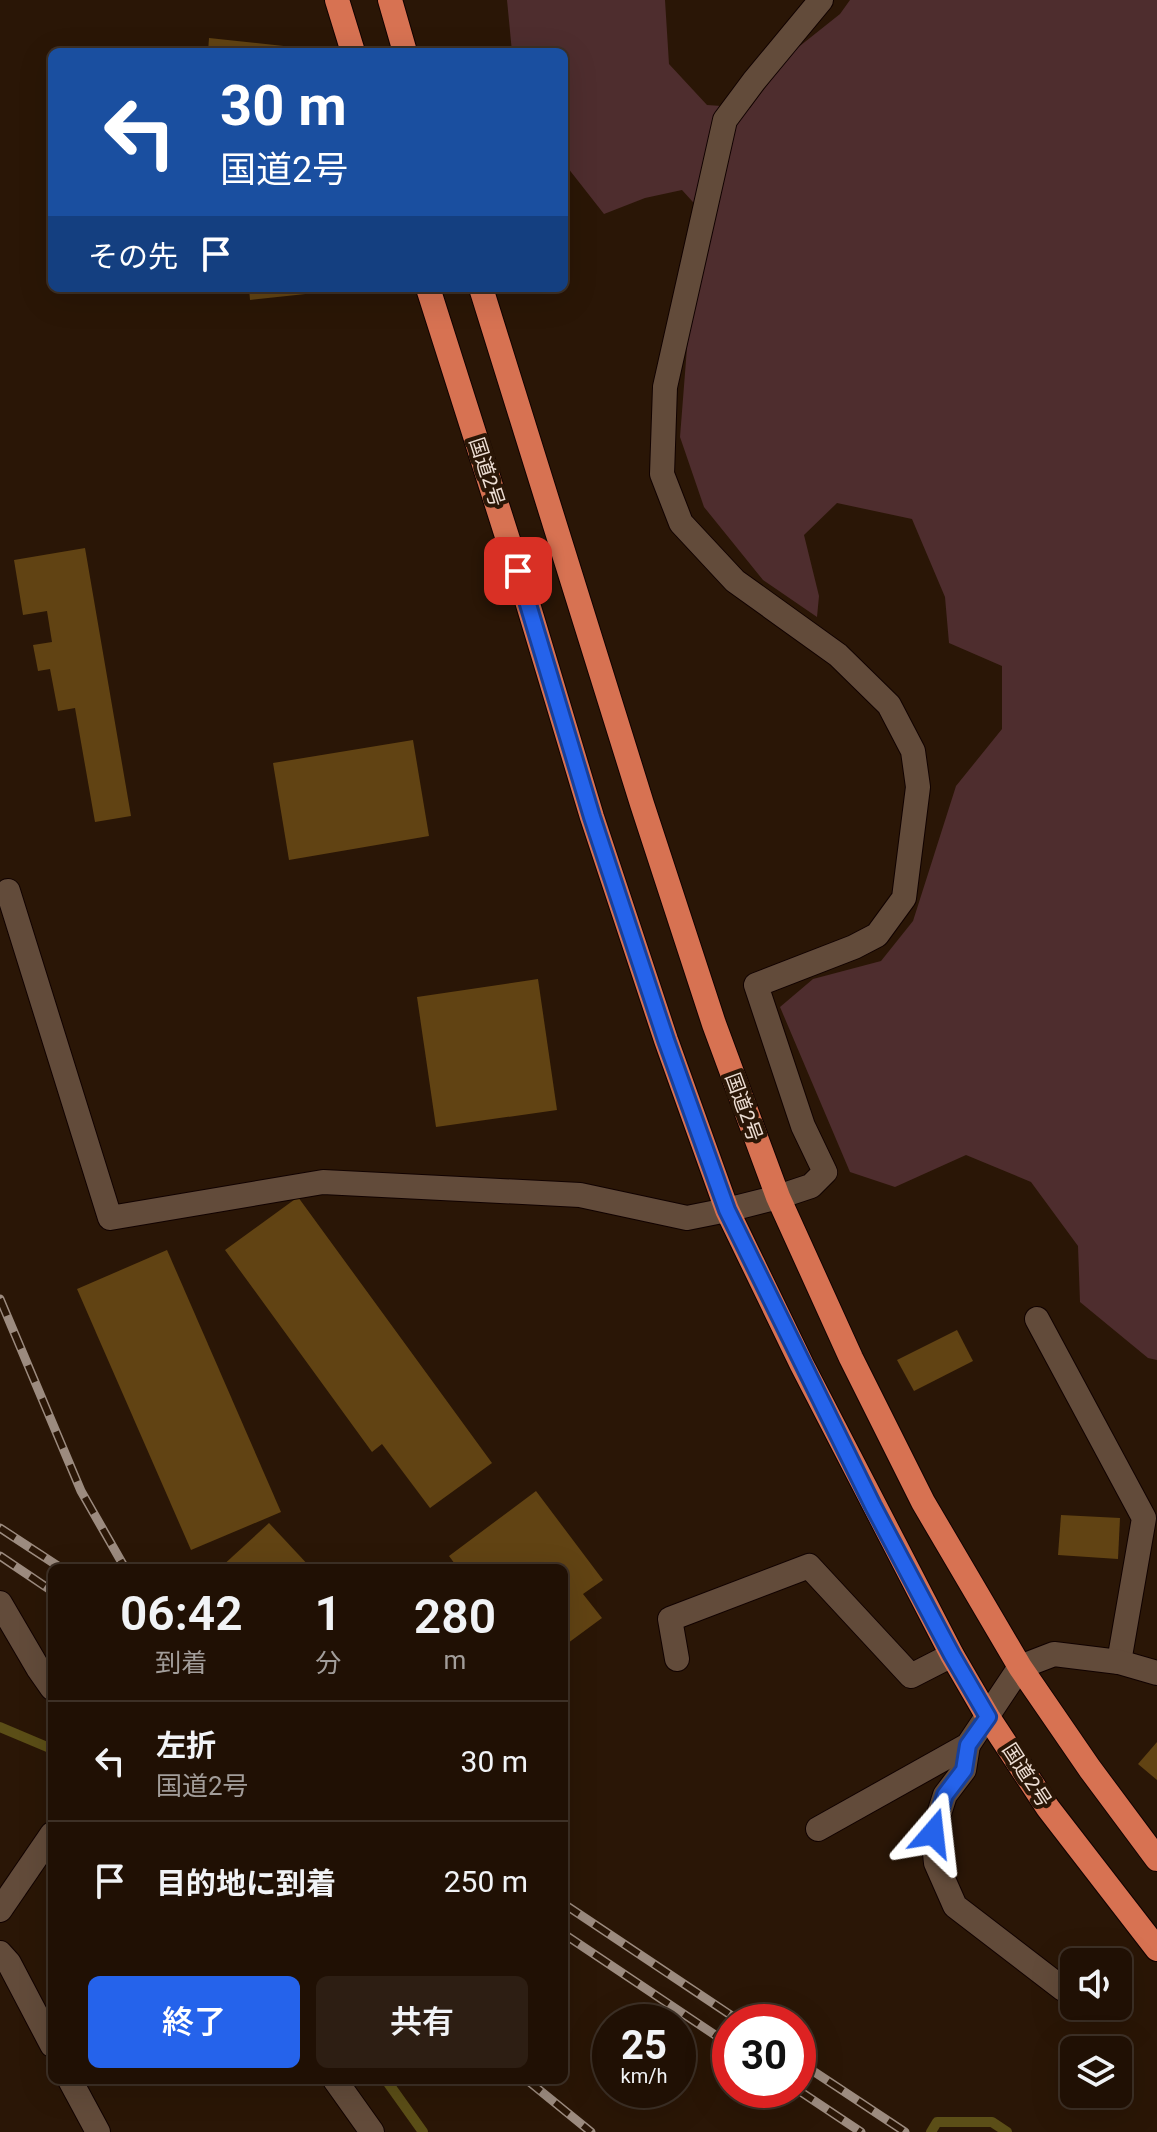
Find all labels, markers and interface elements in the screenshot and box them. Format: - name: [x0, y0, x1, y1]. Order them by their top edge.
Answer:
- text: 30 m: [220, 73, 347, 139]
- icon: left: [88, 80, 192, 184]
- text: 国道2号: [220, 149, 348, 191]
- icon: arrive: [194, 232, 238, 276]
- text: その先: [88, 239, 178, 274]
- street label: 国道2号: [465, 434, 509, 510]
- pin: [484, 537, 552, 605]
- icon: arrive: [496, 549, 540, 593]
- street label: 国道2号: [721, 1069, 767, 1145]
- text: 06:42: [120, 1585, 243, 1642]
- text: 1: [315, 1585, 342, 1642]
- text: 280: [414, 1588, 496, 1645]
- text: m: [444, 1645, 466, 1675]
- text: 到着: [155, 1648, 207, 1678]
- text: 分: [315, 1648, 341, 1678]
- text: 左折: [156, 1728, 216, 1763]
- icon: left: [88, 1739, 132, 1783]
- street label: 国道2号: [998, 1739, 1056, 1811]
- text: 30 m: [461, 1744, 528, 1779]
- text: 国道2号: [156, 1771, 249, 1801]
- position arrow: [891, 1791, 975, 1875]
- icon: arrive: [88, 1859, 132, 1903]
- text: 250 m: [444, 1864, 528, 1899]
- text: 目的地に到着: [156, 1866, 336, 1901]
- map controls: [1060, 1948, 1132, 2108]
- button: sound: [1060, 1948, 1132, 2020]
- button: 終了: [88, 1976, 300, 2068]
- button: 共有: [316, 1976, 528, 2068]
- speed limit sign: 30: [712, 2004, 816, 2108]
- text: 25: [621, 2022, 667, 2069]
- button: layers: [1060, 2036, 1132, 2108]
- text: km/h: [621, 2064, 667, 2088]

